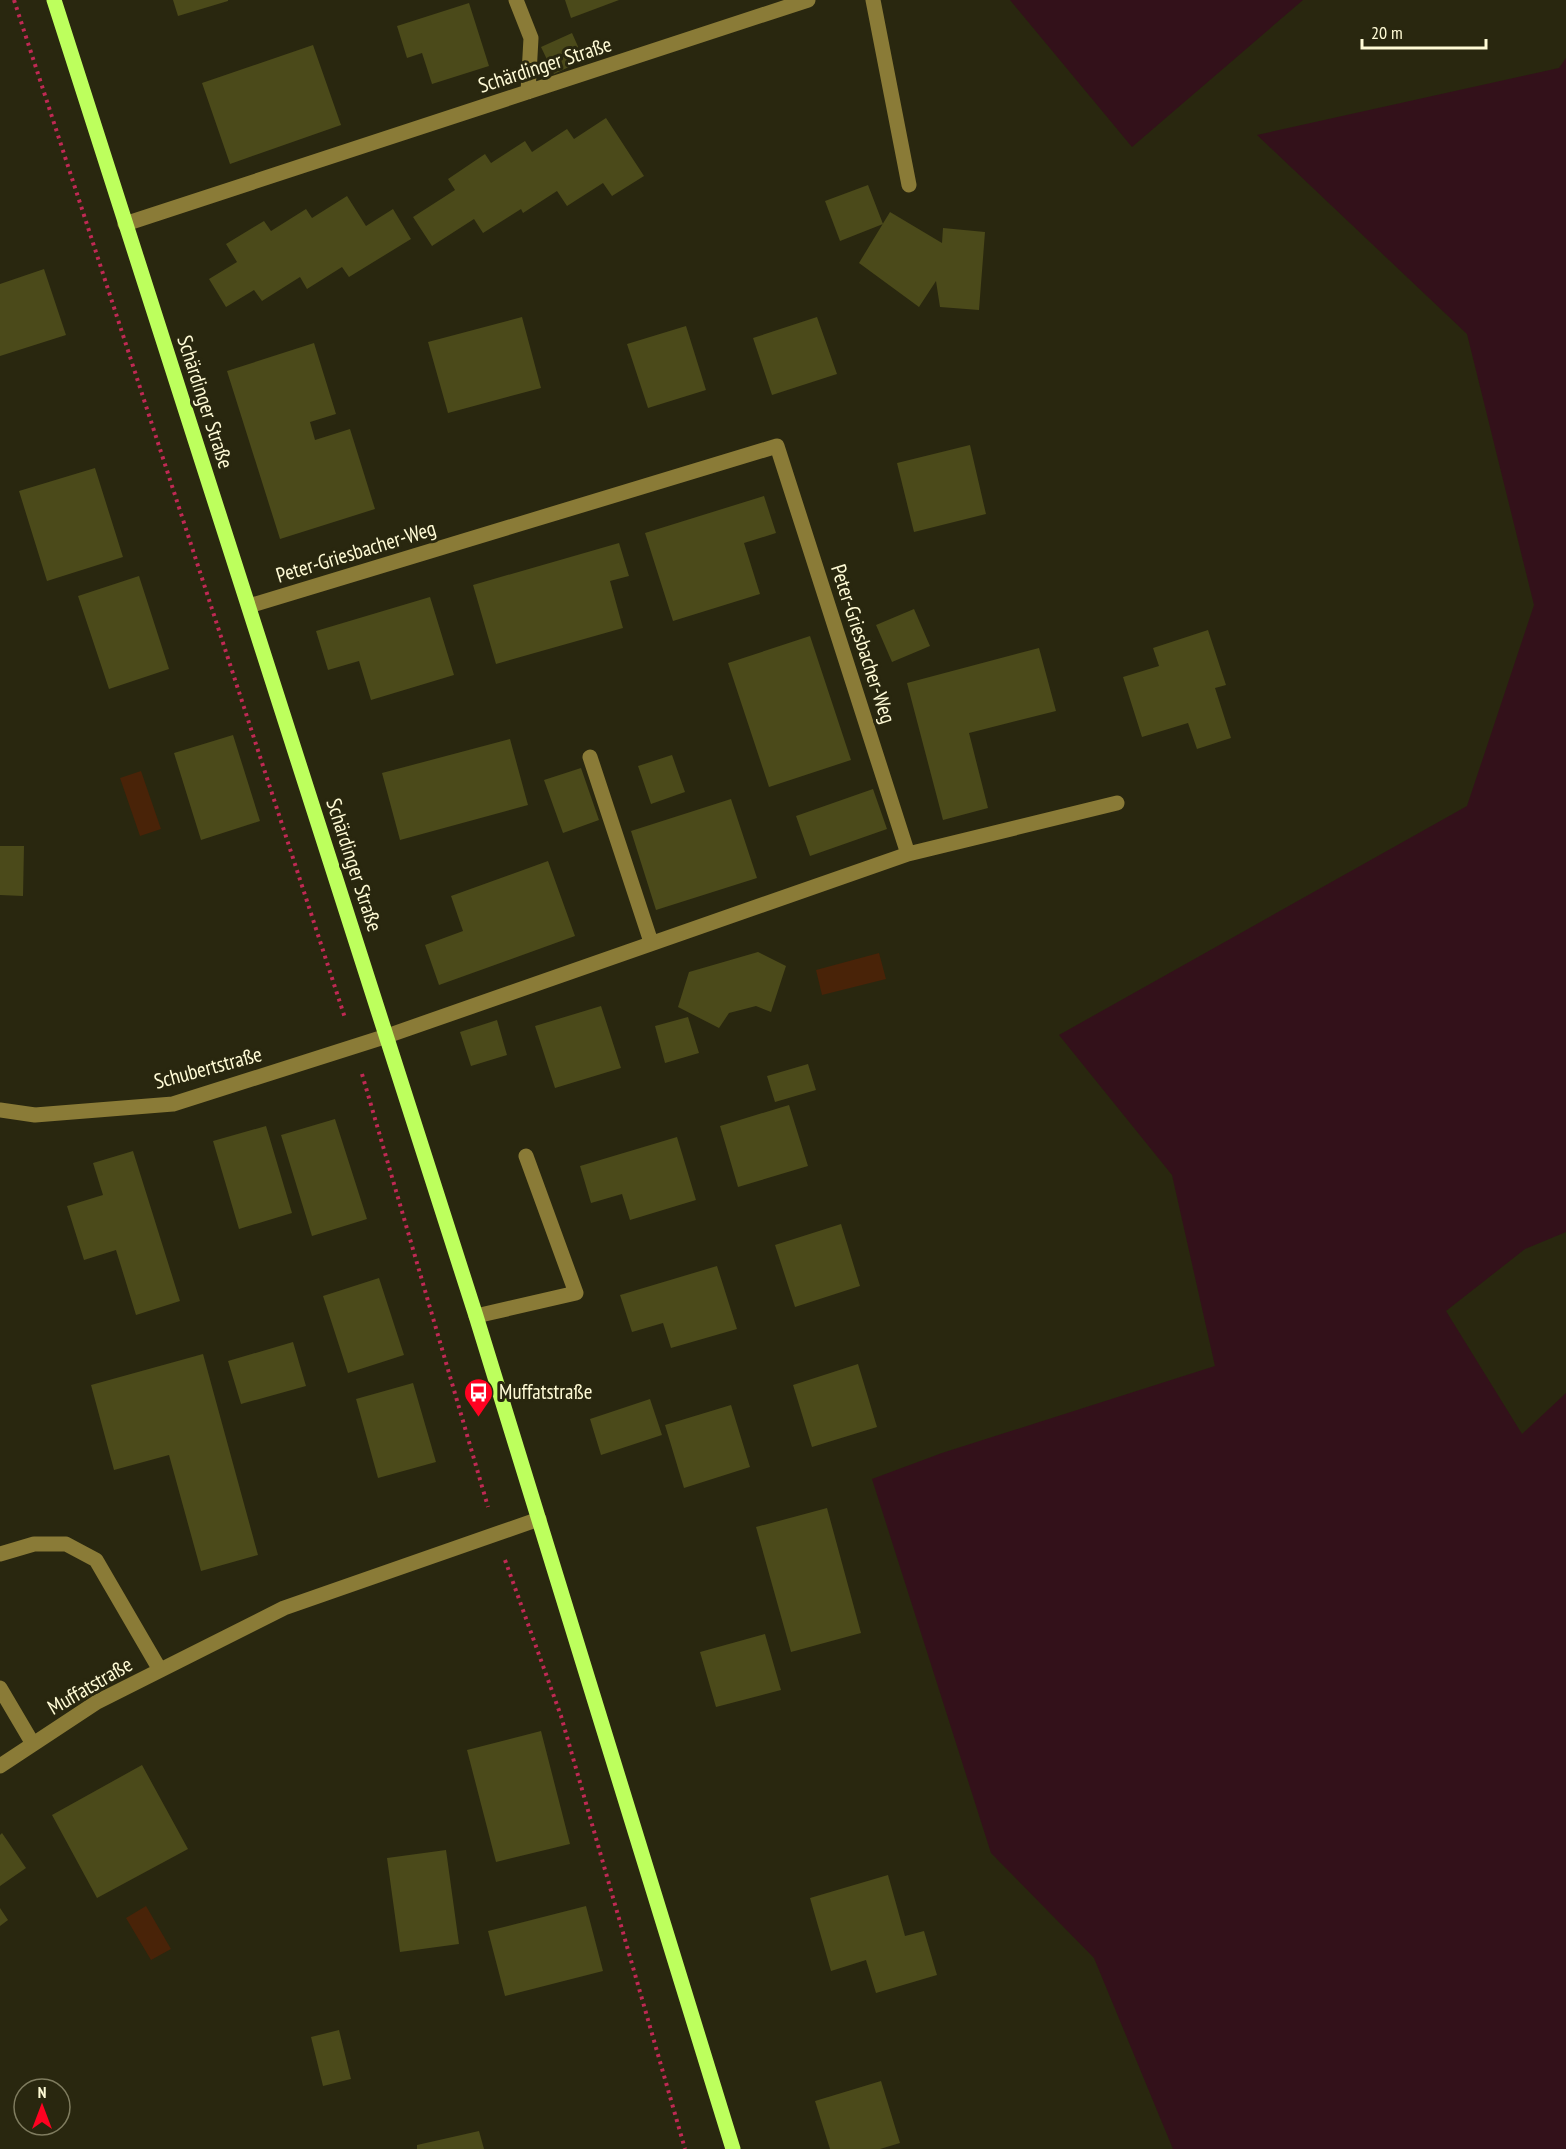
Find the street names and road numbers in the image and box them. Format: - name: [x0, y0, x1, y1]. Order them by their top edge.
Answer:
- street label: Schärdinger Straße: [475, 30, 615, 99]
- street label: Schärdinger Straße: [171, 332, 240, 472]
- street label: Peter-Griesbacher-Weg: [273, 514, 439, 589]
- street label: Peter-Griesbacher-Weg: [825, 561, 902, 727]
- street label: Schärdinger Straße: [320, 795, 389, 935]
- street label: Schubertstraße: [151, 1040, 265, 1095]
- street label: Muffatstraße: [43, 1651, 137, 1721]

